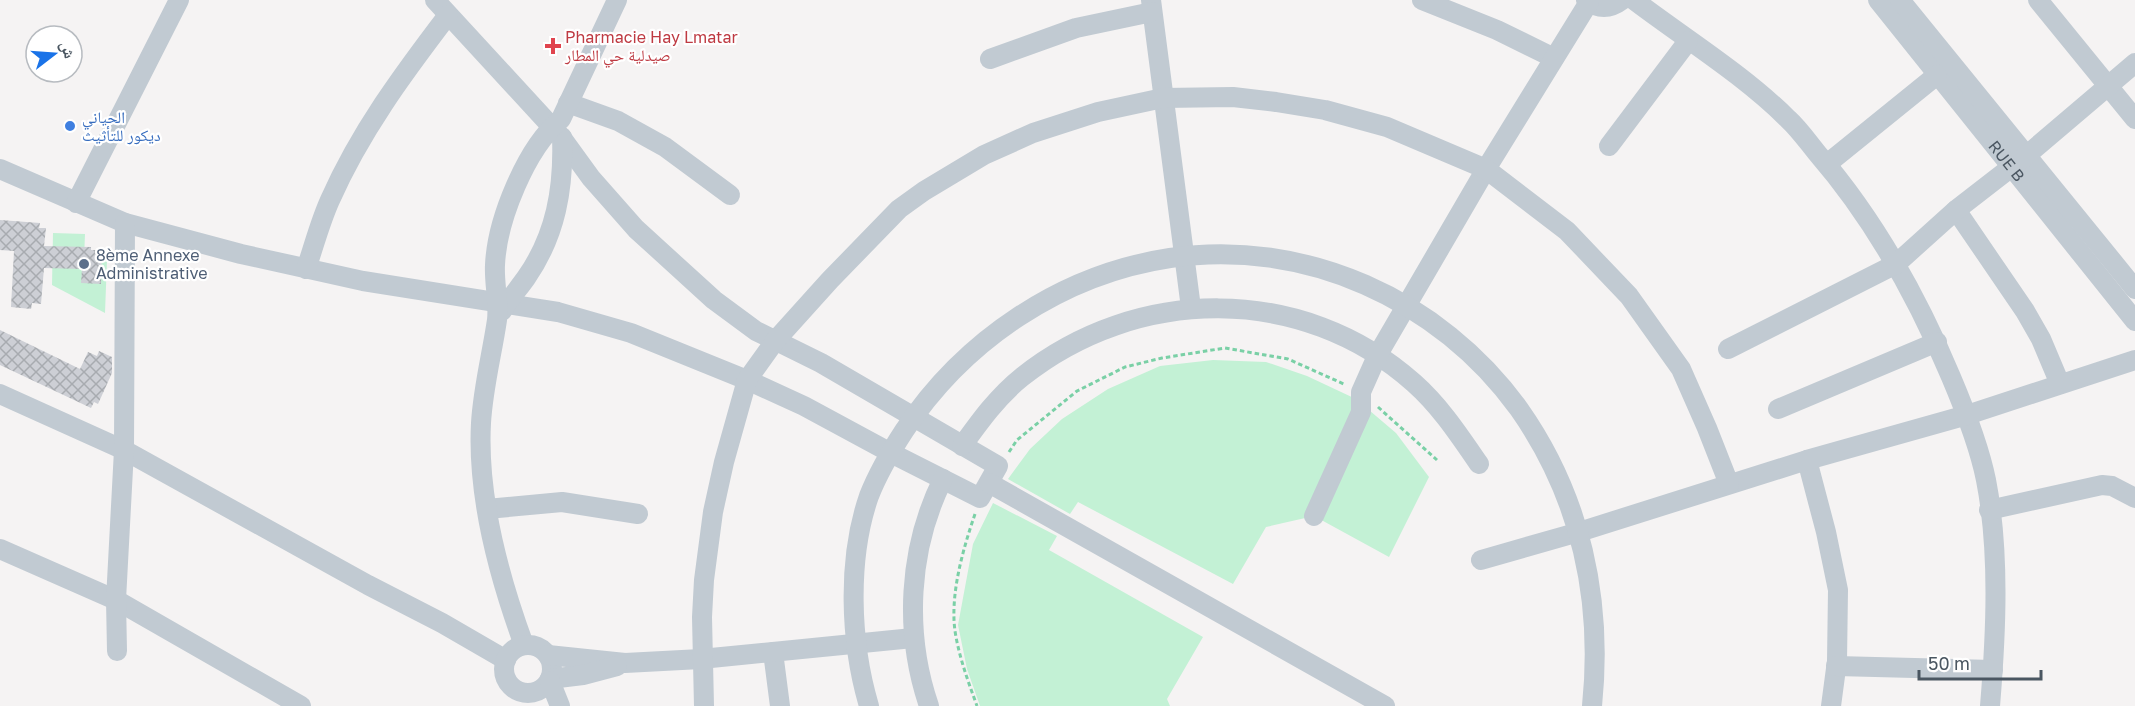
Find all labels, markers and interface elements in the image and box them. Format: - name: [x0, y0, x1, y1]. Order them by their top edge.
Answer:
- north arrow: [24, 24, 84, 84]
- place label: Pharmacie Hay Lmatar صيدلية حي المطار: [564, 27, 738, 68]
- text: ش: [56, 39, 80, 61]
- marker: Pharmacie Hay Lmatar صيدلية حي المطار: [546, 39, 560, 53]
- place label: الحياني ديكور للتأثيث: [82, 107, 161, 145]
- marker: الحياني ديكور للتأثيث: [63, 119, 77, 133]
- street label: RUE B: [1984, 136, 2029, 185]
- place label: 8ème Annexe Administrative: [96, 245, 207, 283]
- marker: 8ème Annexe Administrative: [77, 257, 91, 271]
- scale bar: [1919, 643, 2040, 681]
- text: 50 m: [1928, 652, 1970, 674]

